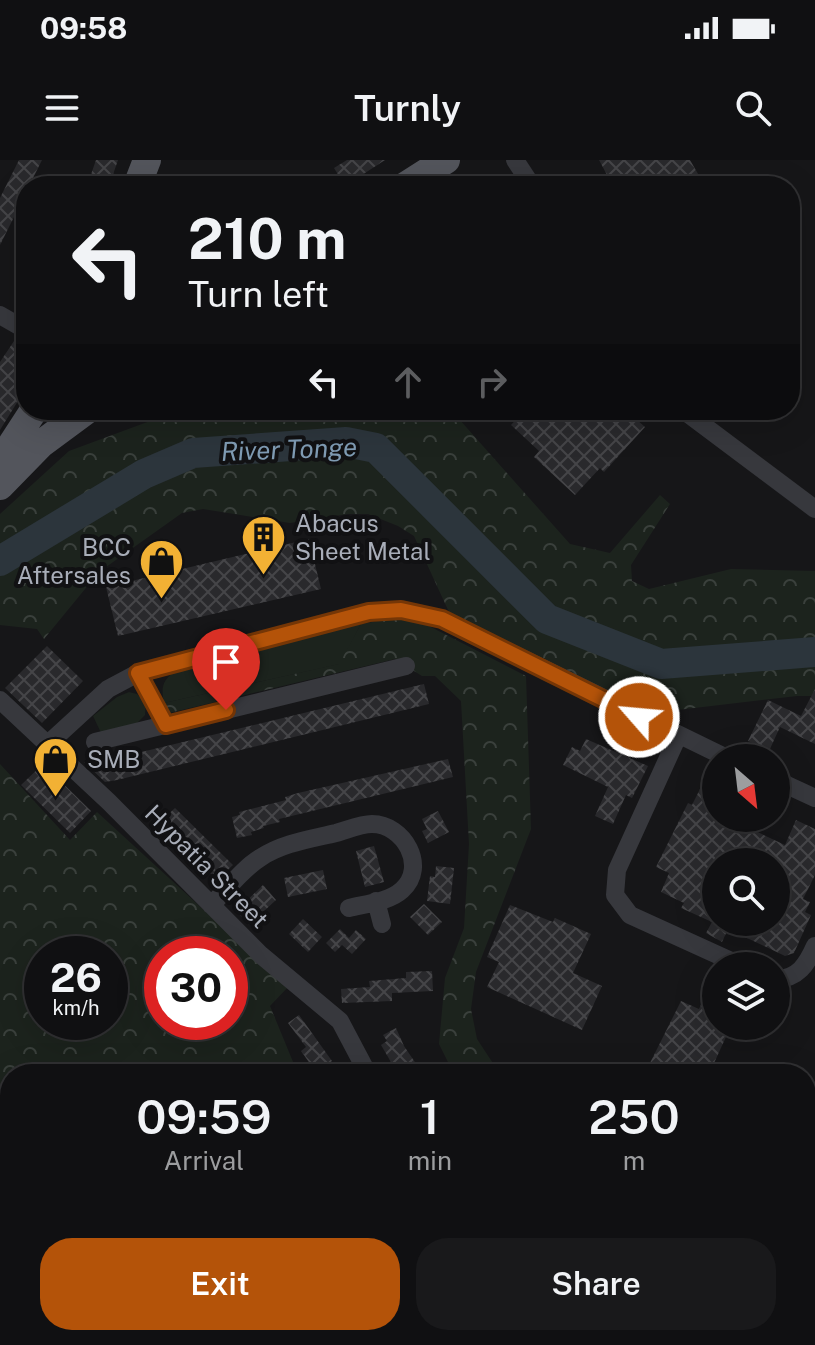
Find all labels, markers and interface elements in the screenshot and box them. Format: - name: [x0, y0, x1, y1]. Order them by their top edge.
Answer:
- text: 09:58: [40, 10, 127, 46]
- icon: menu: [40, 86, 84, 130]
- icon: search: [731, 86, 775, 130]
- text: Turnly: [354, 87, 461, 129]
- text: 210 m: [188, 206, 346, 272]
- icon: left: [56, 208, 160, 312]
- text: Turn left: [188, 273, 329, 315]
- icon: left: [302, 360, 346, 404]
- icon: ahead: [386, 360, 430, 404]
- icon: right: [470, 360, 514, 404]
- water label: River Tonge: [220, 431, 358, 467]
- place label: Abacus Sheet Metal: [295, 509, 431, 565]
- building icon: Abacus Sheet Metal: [240, 513, 288, 576]
- place label: BCC Aftersales: [17, 533, 131, 589]
- shop icon: BCC Aftersales: [138, 537, 186, 600]
- pin: [192, 628, 260, 710]
- icon: arrive: [204, 640, 248, 684]
- position arrow: [597, 675, 681, 759]
- shop icon: SMB: [32, 735, 80, 798]
- north arrow: [702, 744, 790, 832]
- map controls: [702, 744, 790, 1040]
- place label: SMB: [87, 745, 140, 773]
- street label: Hypatia Street: [140, 799, 274, 933]
- button: search: [702, 848, 790, 936]
- speed limit sign: 30: [144, 936, 248, 1040]
- button: layers: [702, 952, 790, 1040]
- text: 26: [50, 954, 102, 1001]
- text: km/h: [52, 996, 100, 1020]
- text: 09:59: [136, 1088, 272, 1145]
- text: 1: [420, 1088, 440, 1145]
- text: 250: [588, 1088, 680, 1145]
- text: Arrival: [164, 1145, 244, 1176]
- text: min: [408, 1145, 452, 1176]
- text: m: [623, 1145, 645, 1176]
- button: Exit: [40, 1238, 400, 1330]
- button: Share: [416, 1238, 776, 1330]

